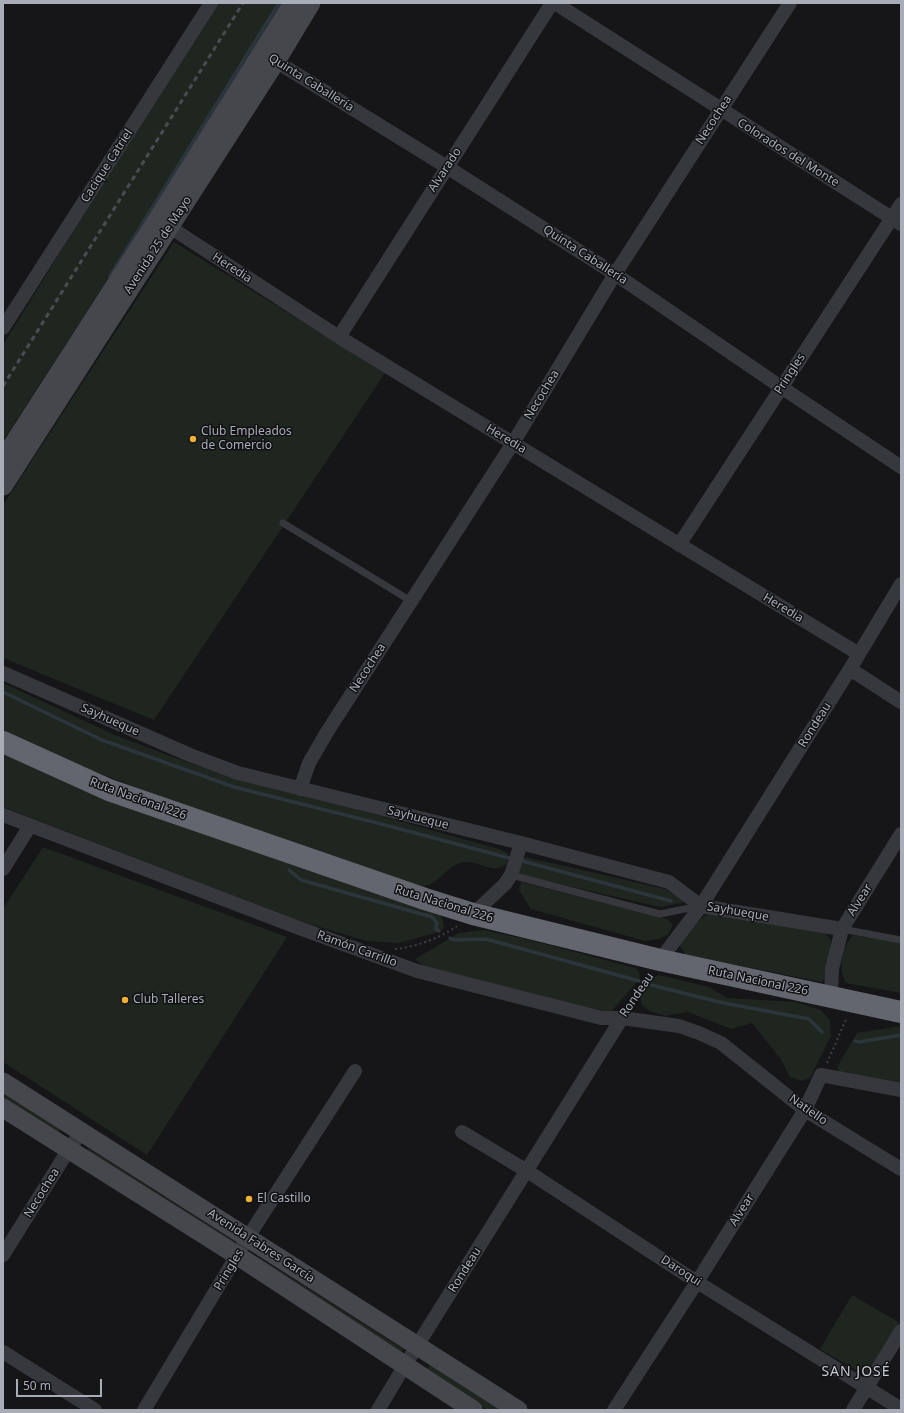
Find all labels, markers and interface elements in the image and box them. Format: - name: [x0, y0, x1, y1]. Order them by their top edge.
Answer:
- street label: Quinta Caballería: [266, 51, 356, 115]
- street label: Necochea: [693, 93, 735, 147]
- street label: Colorados del Monte: [734, 116, 842, 190]
- street label: Cacique Catriel: [78, 127, 136, 205]
- street label: Alvarado: [425, 145, 465, 195]
- street label: Avenida 25 de Mayo: [121, 194, 195, 296]
- street label: Quinta Caballería: [540, 222, 630, 288]
- street label: Heredia: [209, 250, 255, 286]
- street label: Pringles: [772, 351, 808, 397]
- street label: Necochea: [522, 367, 562, 423]
- street label: Heredia: [483, 421, 529, 457]
- place label: Club Empleados de Comercio: [201, 425, 292, 453]
- marker: Club Empleados de Comercio: [188, 434, 198, 444]
- street label: Heredia: [760, 590, 806, 626]
- street label: Necochea: [347, 641, 389, 695]
- street label: Rondeau: [796, 700, 834, 750]
- street label: Sayhueque: [78, 701, 142, 739]
- street label: Ruta Nacional 226: [88, 775, 188, 823]
- street label: Sayhueque: [386, 803, 450, 833]
- street label: Alvear: [845, 881, 875, 919]
- street label: Ruta Nacional 226: [393, 882, 495, 926]
- street label: Sayhueque: [706, 899, 770, 925]
- street label: Ramón Carrillo: [315, 928, 399, 970]
- street label: Ruta Nacional 226: [707, 963, 809, 999]
- street label: Rondeau: [617, 970, 657, 1020]
- place label: Club Talleres: [133, 993, 204, 1007]
- marker: Club Talleres: [120, 995, 130, 1005]
- street label: Natiello: [786, 1092, 830, 1128]
- street label: Necochea: [21, 1166, 63, 1220]
- street label: Alvear: [727, 1191, 757, 1229]
- place label: El Castillo: [257, 1192, 311, 1206]
- marker: El Castillo: [244, 1194, 254, 1204]
- street label: Avenida Fabres García: [205, 1206, 317, 1286]
- street label: Rondeau: [446, 1245, 484, 1295]
- street label: Pringles: [211, 1247, 247, 1293]
- street label: Daroqui: [658, 1253, 704, 1289]
- district label: SAN JOSÉ: [821, 1364, 891, 1380]
- scale bar: [18, 1371, 104, 1397]
- text: 50 m: [23, 1377, 51, 1394]

